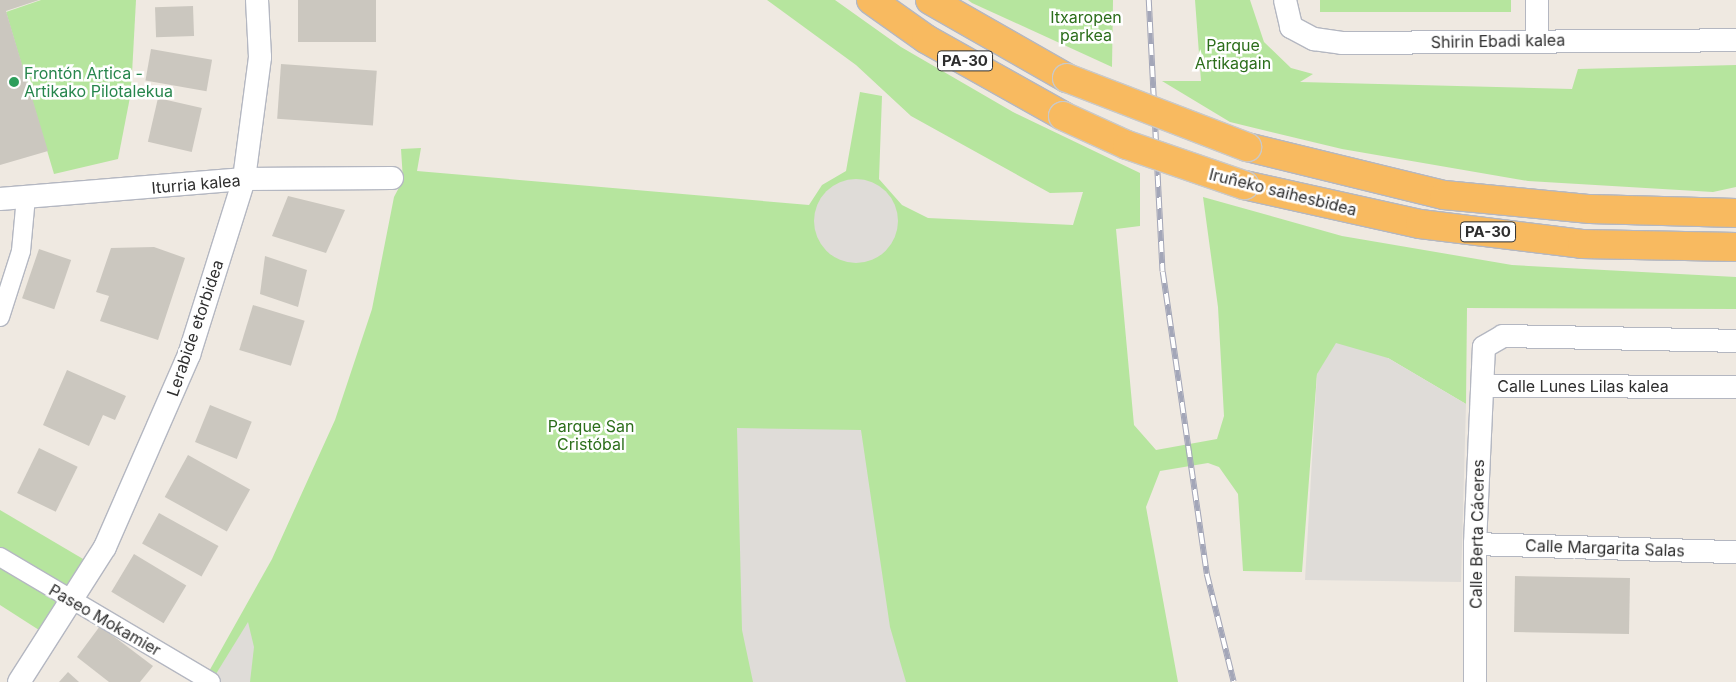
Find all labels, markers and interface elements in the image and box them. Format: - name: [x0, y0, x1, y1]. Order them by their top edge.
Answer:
- park label: Itxaropen parkea: [1050, 7, 1122, 45]
- street label: Shirin Ebadi kalea: [1431, 30, 1565, 52]
- park label: Parque Artikagain: [1195, 35, 1271, 73]
- road number: PA-30: [936, 48, 994, 74]
- place label: Frontón Artica - Artikako Pilotalekua: [24, 63, 173, 101]
- marker: Frontón Artica - Artikako Pilotalekua: [8, 76, 20, 88]
- street label: Iruñeko saihesbidea: [1207, 164, 1359, 220]
- street label: Iturria kalea: [151, 171, 241, 197]
- road number: PA-30: [1459, 220, 1517, 244]
- street label: Lerabide etorbidea: [163, 257, 227, 399]
- street label: Calle Lunes Lilas kalea: [1497, 376, 1669, 396]
- park label: Parque San Cristóbal: [548, 416, 634, 454]
- street label: Calle Berta Cáceres: [1466, 459, 1488, 609]
- street label: Calle Margarita Salas: [1525, 536, 1685, 560]
- street label: Paseo Mokamier: [46, 580, 164, 660]

